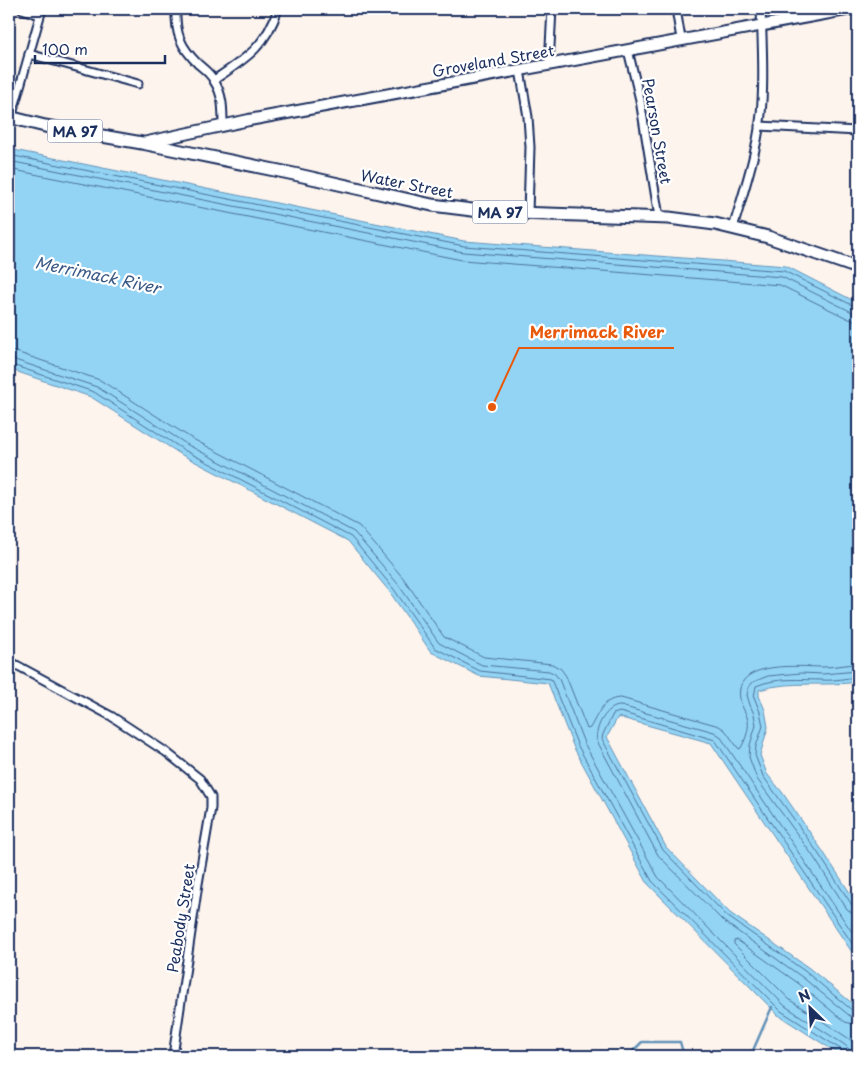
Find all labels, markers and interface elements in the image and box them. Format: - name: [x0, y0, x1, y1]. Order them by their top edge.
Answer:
- scale bar: [35, 32, 165, 64]
- text: 100 m: [42, 37, 88, 60]
- street label: Groveland Street: [430, 38, 556, 82]
- street label: Pearson Street: [637, 76, 679, 186]
- road number: MA 97: [48, 120, 102, 142]
- street label: Water Street: [359, 163, 455, 203]
- road number: MA 97: [472, 200, 528, 223]
- water label: Merrimack River: [33, 249, 165, 300]
- callout: Merrimack River: [519, 317, 674, 348]
- text: Merrimack River: [530, 319, 665, 343]
- street label: Peabody Street: [160, 862, 200, 974]
- north arrow: [784, 982, 834, 1032]
- text: N: [795, 984, 814, 1008]

